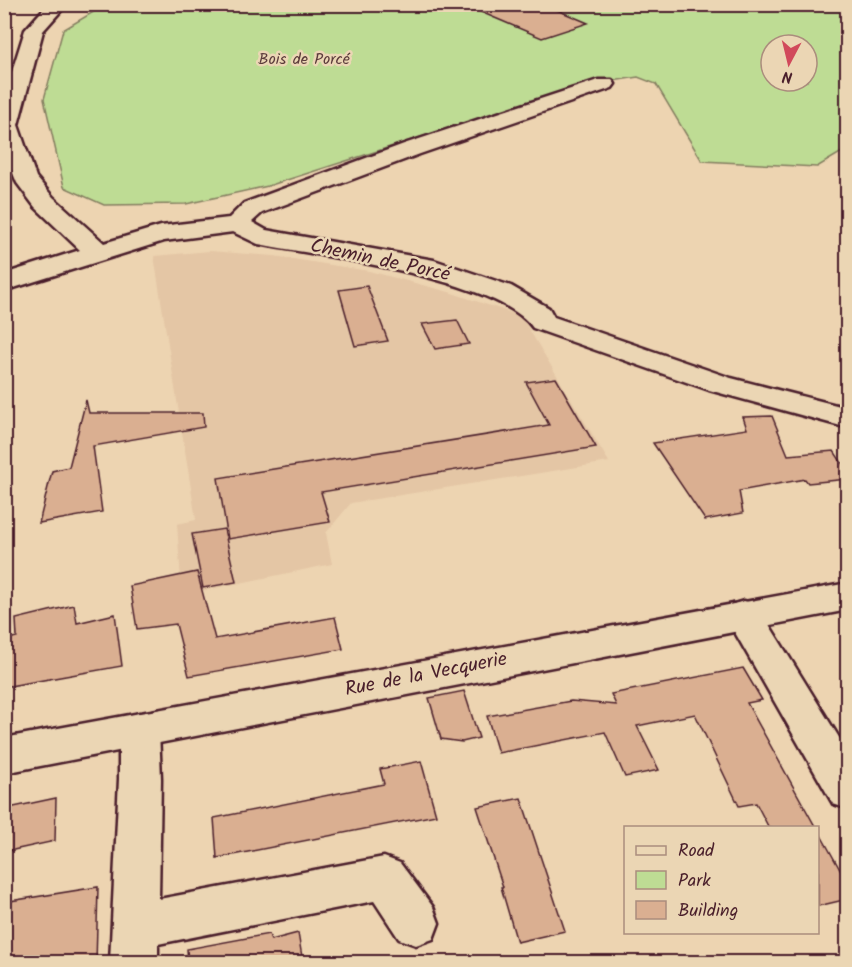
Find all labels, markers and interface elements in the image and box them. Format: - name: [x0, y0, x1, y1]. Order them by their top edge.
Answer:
- north arrow: [759, 33, 819, 93]
- park label: Bois de Porcé: [258, 47, 351, 72]
- text: N: [781, 63, 794, 89]
- street label: Chemin de Porcé: [307, 231, 454, 292]
- street label: Rue de la Vecquerie: [342, 644, 510, 706]
- legend: [624, 826, 819, 934]
- text: Road: [678, 837, 715, 866]
- text: Park: [678, 867, 711, 896]
- text: Building: [678, 897, 738, 926]

